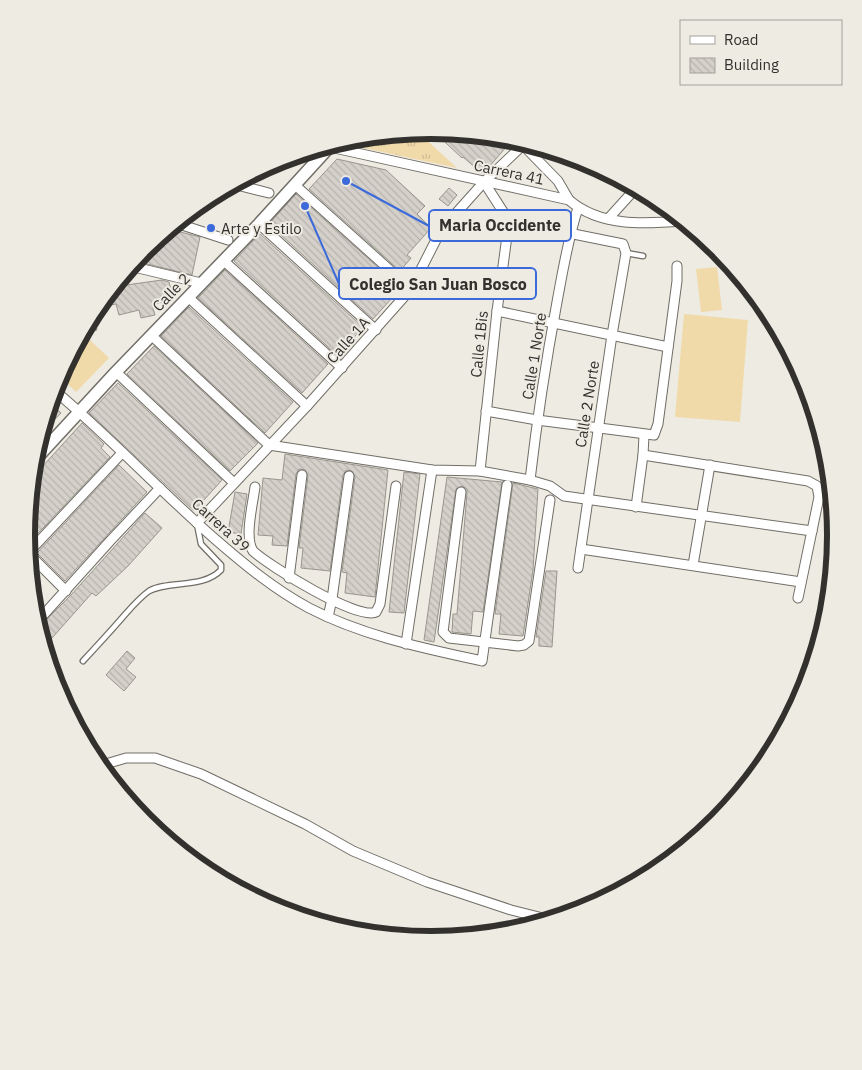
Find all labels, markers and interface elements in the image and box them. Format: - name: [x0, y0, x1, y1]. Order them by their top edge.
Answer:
- legend: [680, 20, 842, 85]
- text: Road: [724, 30, 759, 49]
- text: Building: [724, 55, 779, 74]
- street label: Carrera 41: [472, 155, 546, 189]
- callout: Maria Occidente: [429, 210, 571, 241]
- text: Maria Occidente: [439, 215, 561, 235]
- place label: Arte y Estilo: [221, 219, 302, 238]
- marker: Arte y Estilo: [205, 222, 217, 234]
- callout: Colegio San Juan Bosco: [339, 268, 536, 299]
- street label: Calle 2: [148, 269, 194, 315]
- text: Colegio San Juan Bosco: [349, 274, 527, 294]
- street label: Calle 1Bis: [466, 310, 492, 378]
- street label: Calle 1 Norte: [518, 311, 550, 401]
- street label: Calle 1A: [322, 313, 374, 367]
- street label: Calle 2 Norte: [571, 359, 603, 449]
- street label: Carrera 39: [188, 494, 254, 556]

